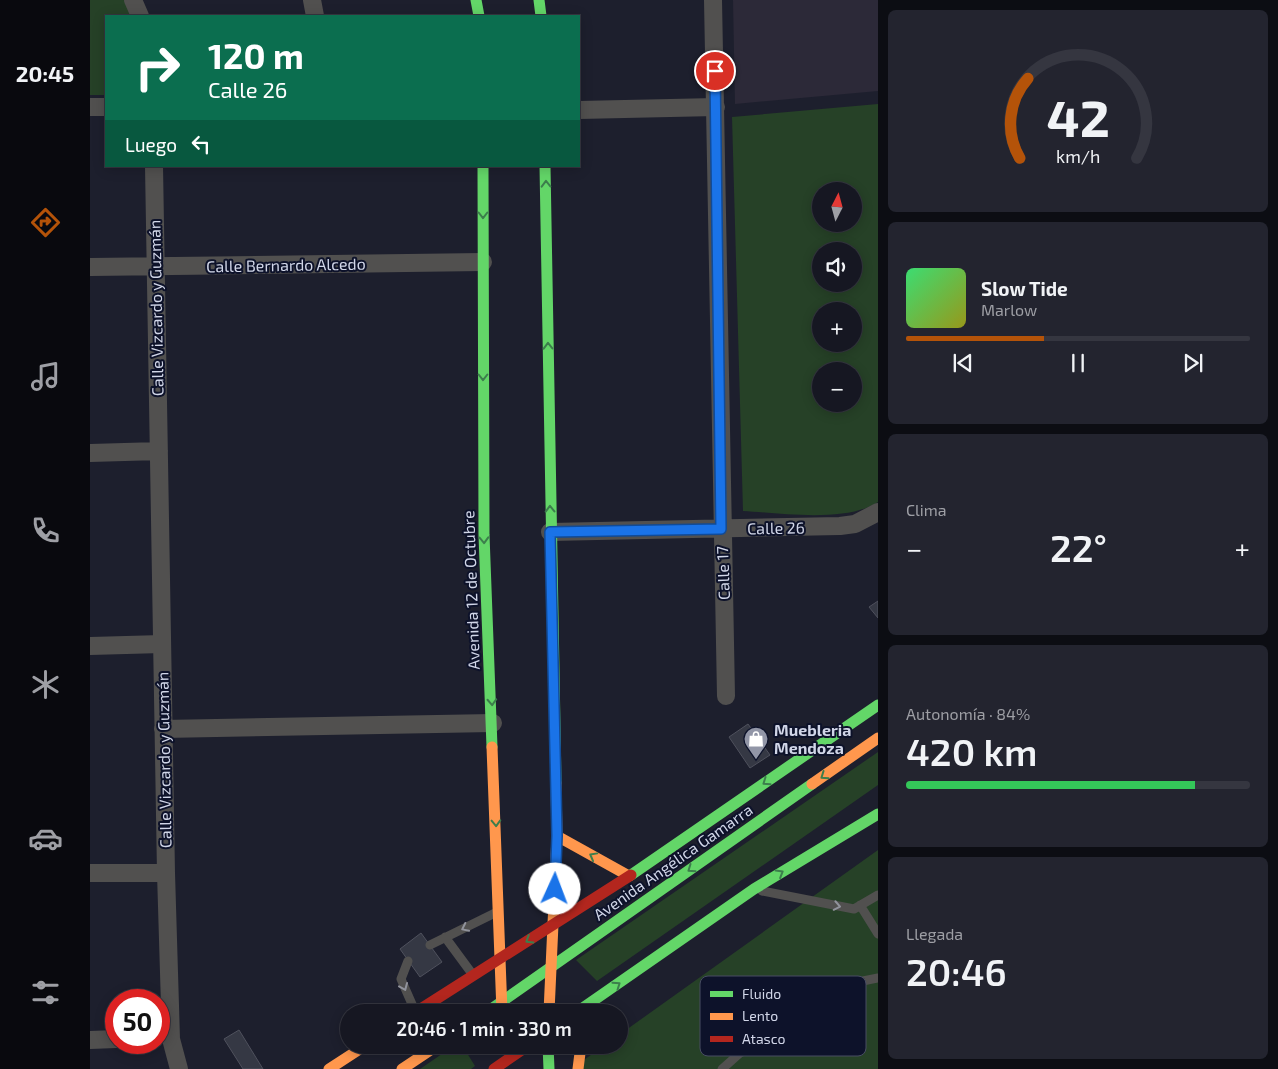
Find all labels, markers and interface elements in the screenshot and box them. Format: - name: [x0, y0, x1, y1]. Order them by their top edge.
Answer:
- text: 120 m: [208, 34, 304, 76]
- icon: right: [125, 35, 190, 100]
- pin: [694, 50, 736, 92]
- icon: arrive: [701, 57, 729, 85]
- text: 20:45: [16, 60, 74, 86]
- text: Calle 26: [208, 76, 287, 102]
- text: 42: [1046, 85, 1110, 147]
- icon: left: [187, 130, 215, 158]
- text: Luego: [125, 133, 177, 156]
- text: km/h: [1056, 145, 1100, 167]
- one-way arrow: [541, 179, 551, 187]
- north arrow: [812, 182, 862, 232]
- map controls: [812, 182, 862, 412]
- icon: directions: [28, 205, 63, 240]
- one-way arrow: [478, 212, 488, 219]
- street label: Calle Vizcardo y Guzmán: [144, 220, 167, 396]
- button: sound: [812, 242, 862, 292]
- street label: Calle Bernardo Alcedo: [206, 254, 366, 275]
- text: Slow Tide: [981, 277, 1068, 300]
- text: Marlow: [981, 300, 1037, 319]
- button: +: [812, 302, 862, 352]
- one-way arrow: [543, 342, 553, 350]
- icon: previous: [949, 349, 977, 377]
- icon: pause: [1064, 349, 1092, 377]
- icon: next: [1179, 349, 1207, 377]
- icon: music: [28, 359, 63, 394]
- button: −: [812, 362, 862, 412]
- one-way arrow: [478, 374, 488, 382]
- text: Clima: [906, 500, 947, 519]
- one-way arrow: [545, 504, 555, 512]
- street label: Avenida 12 de Octubre: [458, 510, 483, 670]
- icon: phone: [28, 513, 63, 548]
- street label: Calle 26: [747, 517, 805, 538]
- text: 22°: [1050, 524, 1107, 570]
- text: −: [906, 531, 922, 565]
- text: +: [1235, 531, 1250, 565]
- one-way arrow: [479, 536, 490, 544]
- street label: Calle 17: [712, 546, 733, 600]
- icon: climate: [28, 667, 63, 702]
- street label: Calle Vizcardo y Guzmán: [152, 672, 175, 848]
- one-way arrow: [486, 699, 497, 707]
- text: Autonomía · 84%: [906, 704, 1030, 723]
- place label: Muebleria Mendoza: [774, 720, 851, 757]
- shop icon: Muebleria Mendoza: [743, 726, 769, 760]
- text: 420 km: [906, 728, 1037, 774]
- one-way arrow: [820, 770, 830, 779]
- one-way arrow: [762, 776, 772, 785]
- street label: Avenida Angélica Gamarra: [590, 799, 756, 924]
- one-way arrow: [491, 820, 501, 827]
- icon: car: [28, 821, 63, 856]
- one-way arrow: [589, 852, 598, 862]
- position arrow: [528, 862, 580, 914]
- one-way arrow: [687, 863, 696, 872]
- one-way arrow: [775, 870, 784, 880]
- one-way arrow: [832, 900, 841, 910]
- one-way arrow: [461, 922, 470, 932]
- text: Llegada: [906, 924, 963, 943]
- one-way arrow: [525, 934, 534, 943]
- text: 20:46: [906, 948, 1007, 994]
- icon: filters: [28, 975, 63, 1010]
- legend: [700, 976, 866, 1056]
- one-way arrow: [398, 982, 408, 991]
- one-way arrow: [612, 982, 621, 991]
- text: Fluido: [742, 985, 781, 1002]
- speed limit sign: 50: [105, 989, 170, 1054]
- text: Lento: [742, 1007, 778, 1024]
- text: 20:46 · 1 min · 330 m: [396, 1017, 572, 1040]
- text: Atasco: [742, 1030, 785, 1047]

